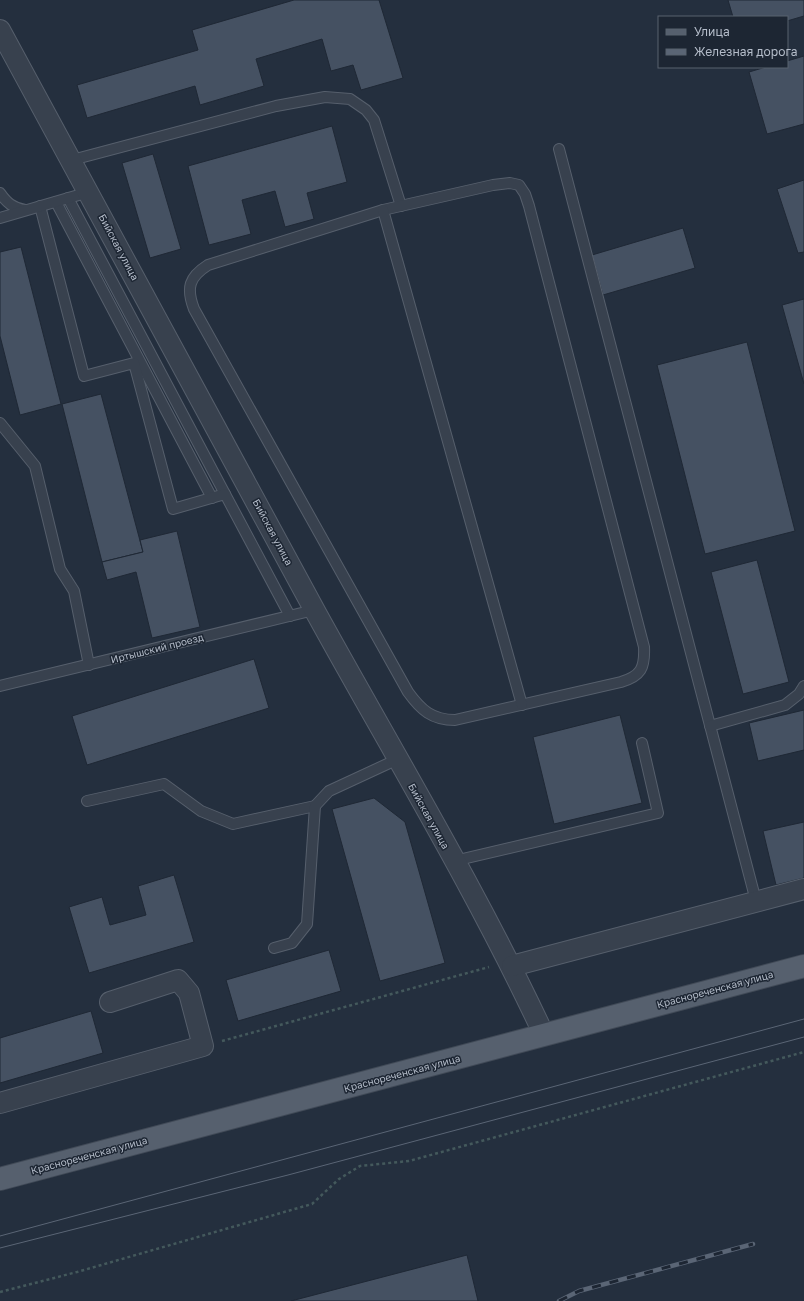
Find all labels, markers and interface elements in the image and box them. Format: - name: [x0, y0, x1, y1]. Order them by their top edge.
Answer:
- legend: [658, 16, 788, 68]
- text: Улица: [694, 24, 730, 39]
- text: Железная дорога: [694, 44, 797, 59]
- street label: Бийская улица: [97, 212, 141, 282]
- street label: Бийская улица: [251, 497, 295, 567]
- street label: Иртышский проезд: [109, 631, 205, 665]
- street label: Бийская улица: [406, 781, 452, 851]
- street label: Краснореченская улица: [655, 968, 775, 1010]
- street label: Краснореченская улица: [342, 1052, 462, 1094]
- street label: Краснореченская улица: [29, 1134, 149, 1176]

